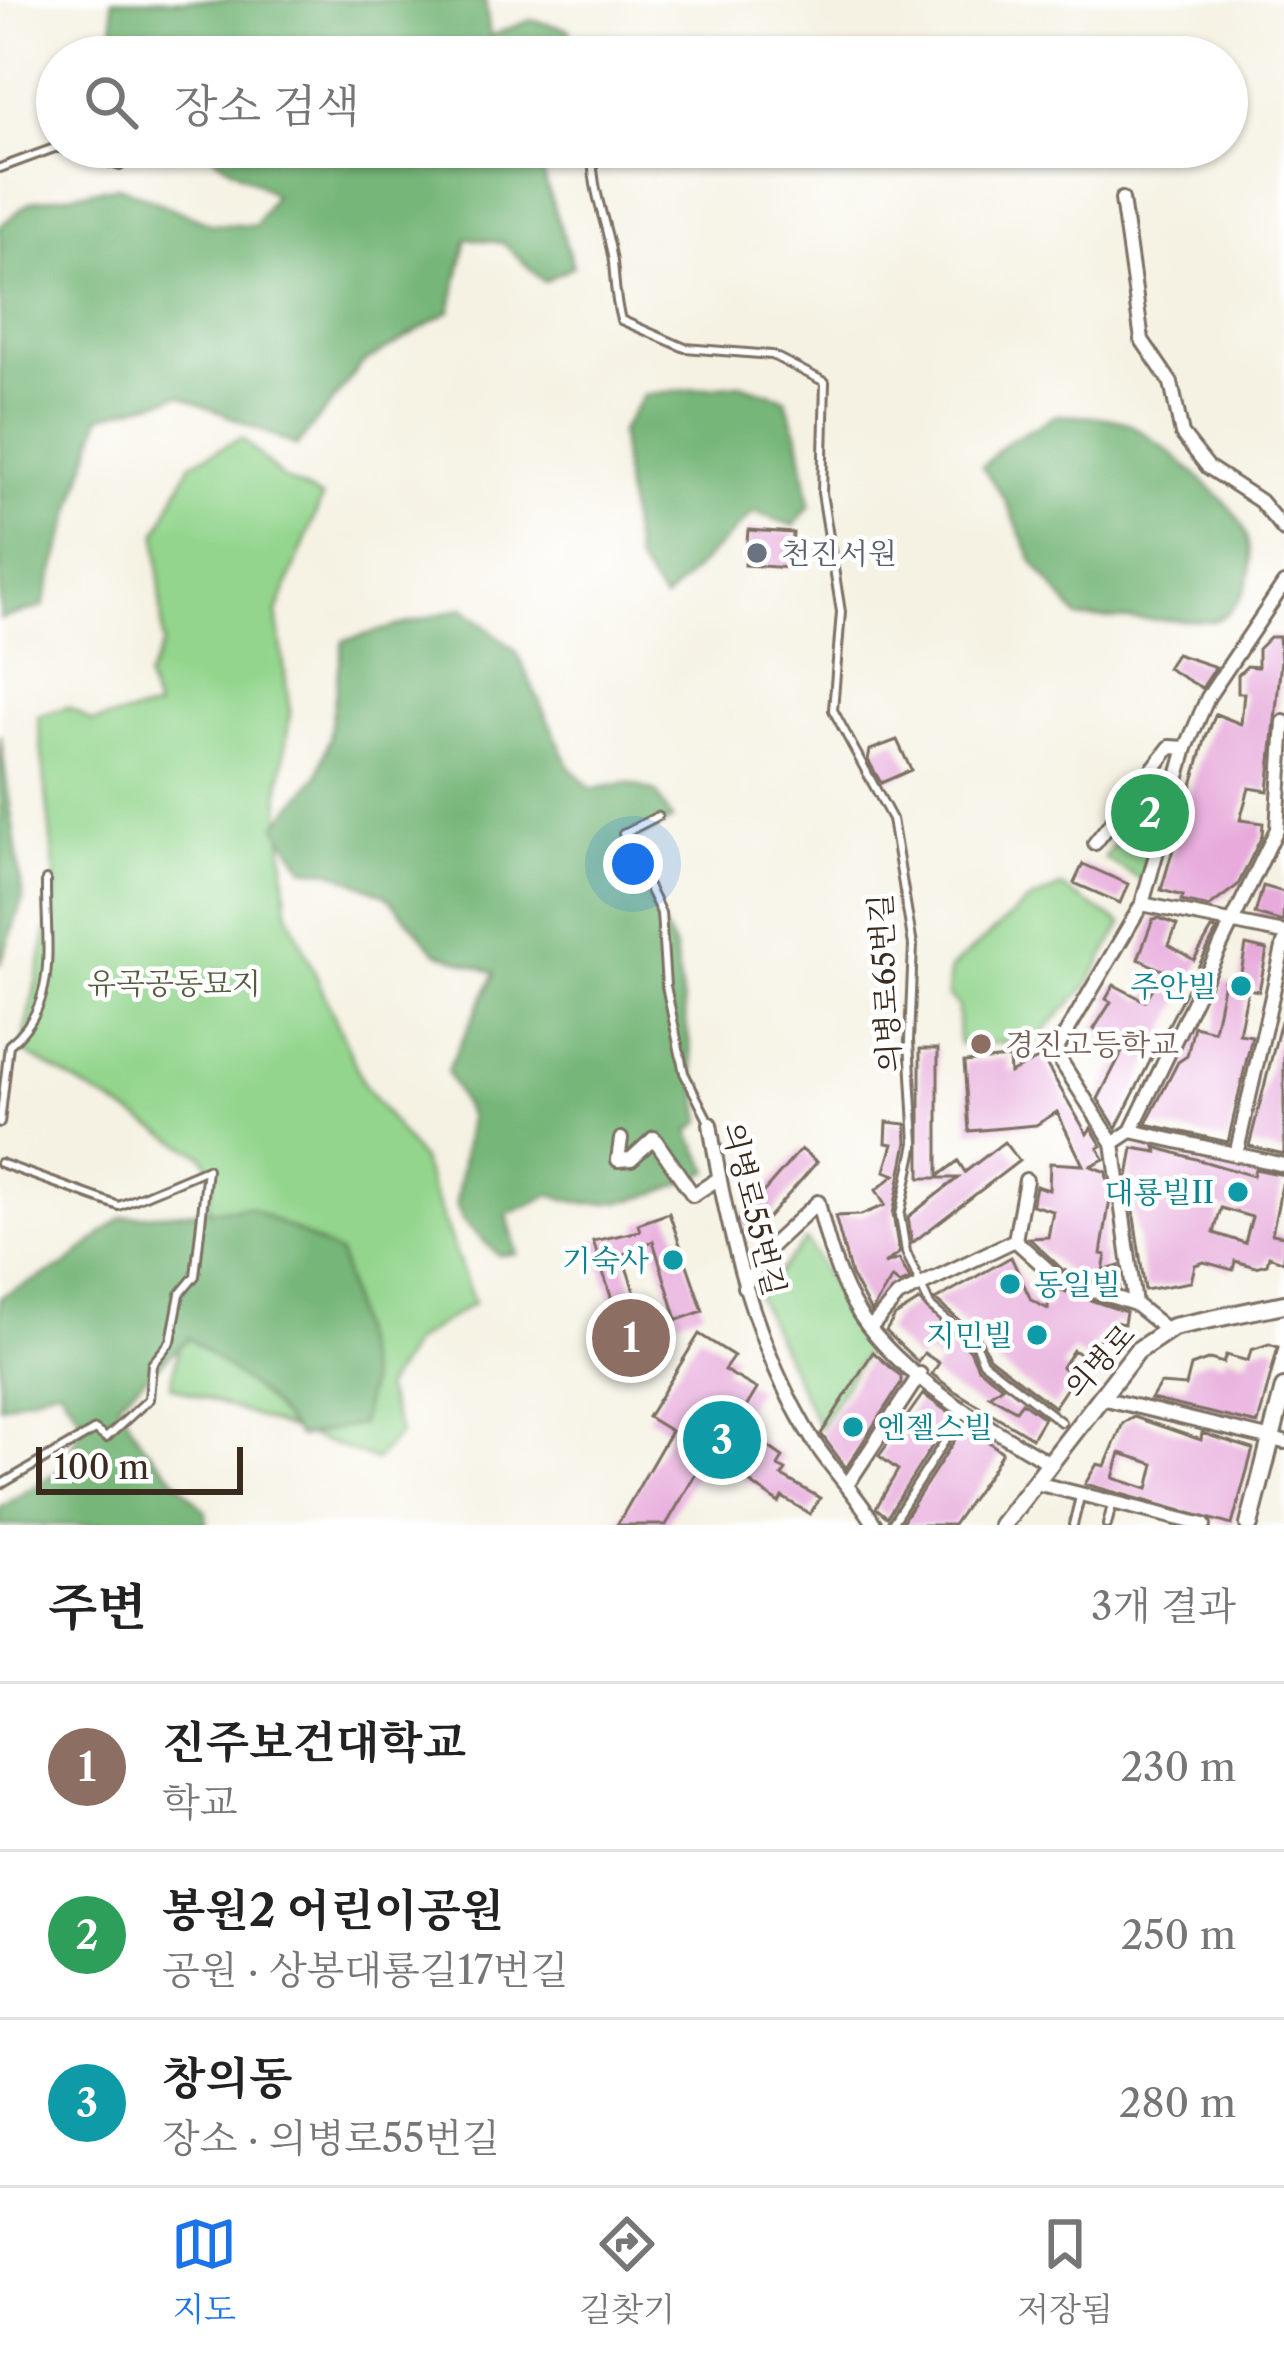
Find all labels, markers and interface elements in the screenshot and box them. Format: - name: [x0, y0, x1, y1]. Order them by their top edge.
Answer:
- search box: [36, 36, 1248, 168]
- icon: search: [78, 69, 144, 135]
- text: 장소 검색: [174, 78, 360, 134]
- place label: 천진서원: [781, 535, 897, 572]
- marker: 천진서원: [744, 540, 770, 566]
- pin: 2: [1111, 768, 1189, 858]
- your location: [603, 834, 663, 894]
- street label: 의병로65번길: [862, 893, 908, 1073]
- park label: 유곡공동묘지: [87, 965, 261, 1002]
- place label: 주안빌: [1130, 968, 1217, 1005]
- marker: 주안빌: [1228, 973, 1254, 999]
- place label: 경진고등학교: [1005, 1026, 1179, 1063]
- marker: 경진고등학교: [968, 1031, 994, 1057]
- street label: 의병로55번길: [715, 1118, 793, 1300]
- place label: 대룡빌II: [1104, 1174, 1214, 1211]
- marker: 대룡빌II: [1225, 1179, 1251, 1205]
- place label: 기숙사: [562, 1242, 649, 1279]
- marker: 기숙사: [660, 1247, 686, 1273]
- place label: 동일빌: [1034, 1266, 1121, 1303]
- marker: 동일빌: [997, 1271, 1023, 1297]
- pin: 1: [592, 1293, 670, 1383]
- street label: 의병로: [1057, 1316, 1143, 1406]
- place label: 지민빌: [926, 1317, 1013, 1354]
- marker: 지민빌: [1024, 1322, 1050, 1348]
- pin: 3: [683, 1395, 761, 1485]
- place label: 엔젤스빌: [877, 1409, 993, 1446]
- marker: 엔젤스빌: [840, 1414, 866, 1440]
- scale bar: [36, 1441, 243, 1494]
- text: 100 m: [54, 1447, 149, 1488]
- text: 주변: [48, 1576, 147, 1638]
- text: 3개 결과: [1091, 1582, 1236, 1630]
- text: 진주보건대학교: [162, 1714, 466, 1770]
- text: 1: [78, 1743, 96, 1791]
- text: 230 m: [1121, 1743, 1236, 1791]
- text: 학교: [162, 1778, 237, 1826]
- text: 봉원2 어린이공원: [162, 1882, 504, 1938]
- text: 2: [75, 1911, 99, 1959]
- text: 250 m: [1121, 1911, 1236, 1959]
- text: 공원 · 상봉대룡길17번길: [162, 1946, 568, 1994]
- text: 창의동: [162, 2050, 292, 2106]
- text: 3: [76, 2079, 98, 2127]
- text: 280 m: [1119, 2079, 1236, 2127]
- text: 장소 · 의병로55번길: [162, 2114, 500, 2162]
- tab: 지도: [171, 2211, 237, 2330]
- tab: 길찾기: [579, 2211, 675, 2330]
- tab: 저장됨: [1017, 2211, 1113, 2330]

